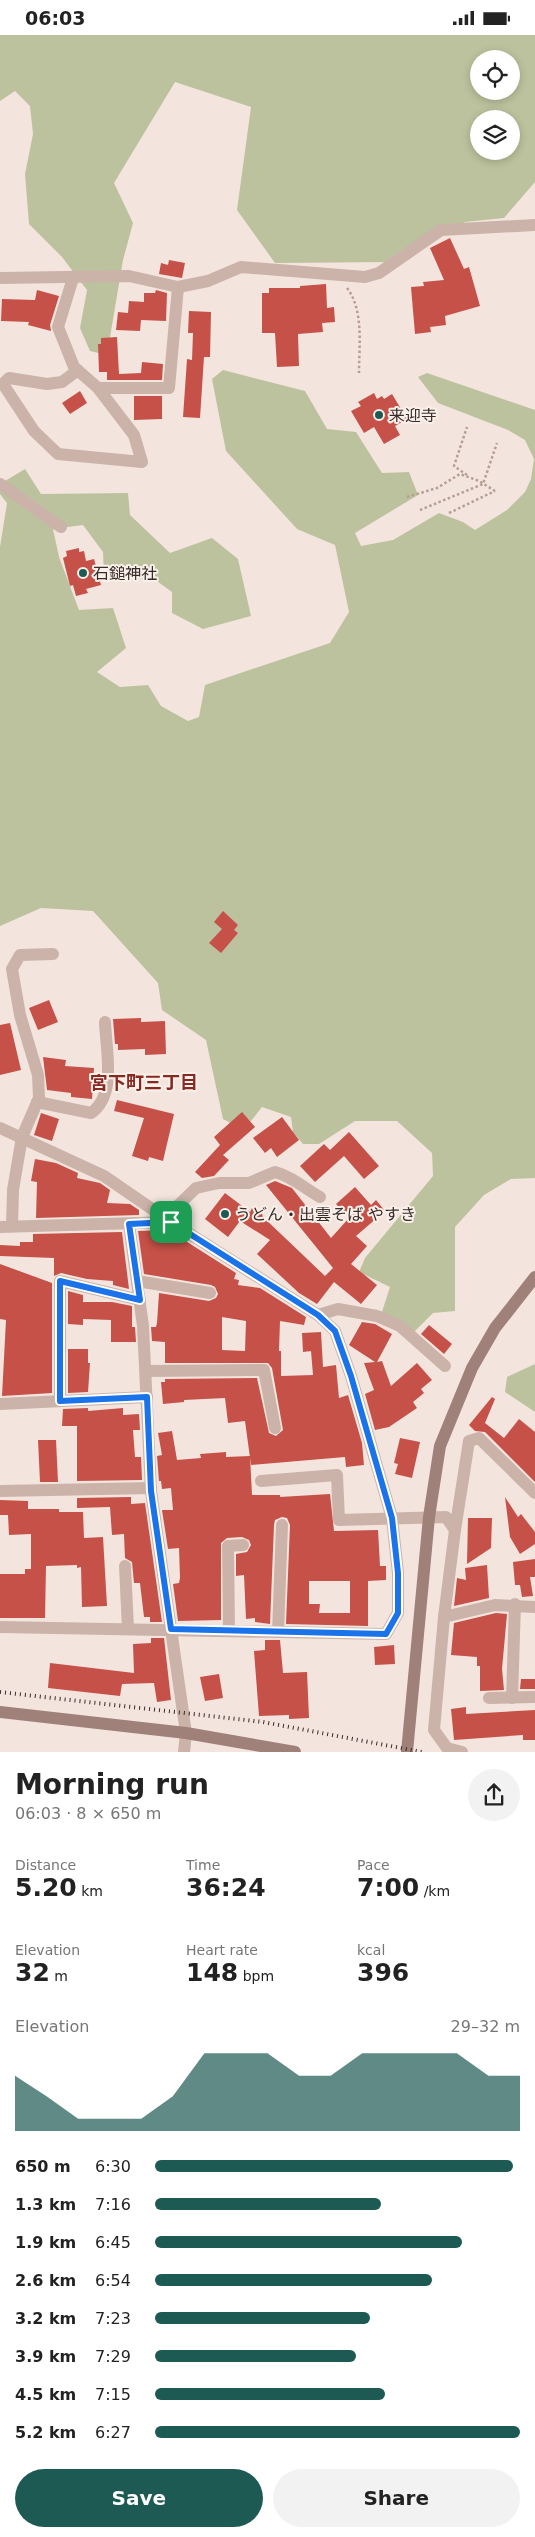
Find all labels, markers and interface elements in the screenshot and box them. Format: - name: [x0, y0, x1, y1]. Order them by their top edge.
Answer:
- text: 06:03: [25, 7, 85, 29]
- map controls: [470, 50, 520, 160]
- button: locate: [470, 50, 520, 100]
- button: layers: [470, 110, 520, 160]
- place label: 来迎寺: [389, 406, 437, 425]
- marker: 来迎寺: [373, 409, 385, 421]
- place label: 石鎚神社: [93, 564, 157, 583]
- marker: 石鎚神社: [77, 567, 89, 579]
- district label: 宮下町三丁目: [90, 1072, 198, 1093]
- pin: [150, 1201, 192, 1243]
- place label: うどん・出雲そば やすき: [235, 1205, 416, 1224]
- icon: arrive: [157, 1208, 185, 1236]
- marker: うどん・出雲そば やすき: [219, 1208, 231, 1220]
- text: Morning run: [15, 1768, 209, 1801]
- button: share: [468, 1769, 520, 1821]
- text: 06:03 · 8 × 650 m: [15, 1804, 161, 1823]
- text: Distance: [15, 1857, 76, 1873]
- text: Time: [186, 1857, 220, 1873]
- text: Pace: [357, 1857, 390, 1873]
- text: 5.20: [15, 1873, 77, 1902]
- text: 36:24: [186, 1873, 266, 1902]
- text: 7:00: [357, 1873, 419, 1902]
- text: km: [77, 1883, 103, 1899]
- text: /km: [419, 1883, 450, 1899]
- text: Elevation: [15, 1942, 80, 1958]
- text: Heart rate: [186, 1942, 258, 1958]
- text: kcal: [357, 1942, 385, 1958]
- text: 32: [15, 1958, 50, 1987]
- text: 148: [186, 1958, 238, 1987]
- text: 396: [357, 1958, 409, 1987]
- text: m: [50, 1968, 68, 1984]
- text: bpm: [238, 1968, 274, 1984]
- text: Elevation: [15, 2017, 89, 2036]
- text: 29–32 m: [451, 2017, 520, 2036]
- text: 650 m: [15, 2157, 71, 2176]
- text: 6:30: [95, 2157, 131, 2176]
- text: 1.3 km: [15, 2195, 76, 2214]
- text: 7:16: [95, 2195, 131, 2214]
- text: 1.9 km: [15, 2233, 76, 2252]
- text: 6:45: [95, 2233, 131, 2252]
- text: 2.6 km: [15, 2271, 76, 2290]
- text: 6:54: [95, 2271, 131, 2290]
- text: 3.2 km: [15, 2309, 76, 2328]
- text: 7:23: [95, 2309, 131, 2328]
- text: 3.9 km: [15, 2347, 76, 2366]
- text: 7:29: [95, 2347, 131, 2366]
- text: 4.5 km: [15, 2385, 76, 2404]
- text: 7:15: [95, 2385, 131, 2404]
- text: 5.2 km: [15, 2423, 76, 2442]
- text: 6:27: [95, 2423, 131, 2442]
- button: Save: [15, 2469, 263, 2527]
- button: Share: [273, 2469, 520, 2527]

